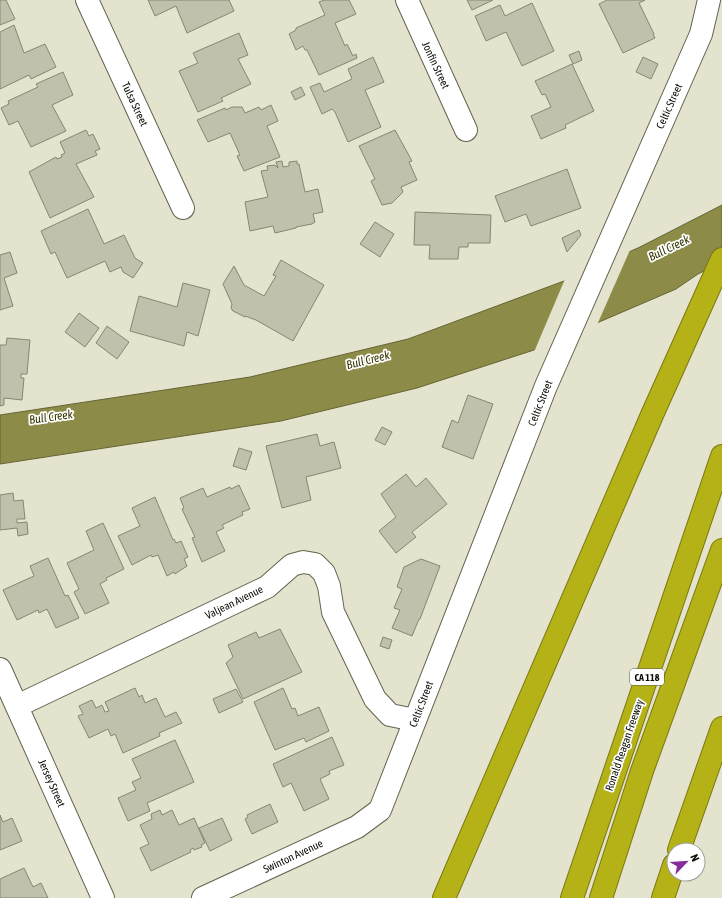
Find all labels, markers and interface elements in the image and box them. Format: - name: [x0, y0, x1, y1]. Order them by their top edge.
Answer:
- street label: Jonfin Street: [420, 40, 452, 90]
- street label: Tulsa Street: [120, 80, 150, 128]
- street label: Celtic Street: [654, 82, 684, 130]
- water label: Bull Creek: [646, 232, 692, 264]
- water label: Bull Creek: [345, 348, 392, 372]
- street label: Celtic Street: [525, 378, 555, 428]
- water label: Bull Creek: [28, 407, 74, 427]
- street label: Valjean Avenue: [203, 583, 265, 621]
- road number: CA 118: [630, 669, 664, 685]
- street label: Celtic Street: [407, 679, 435, 729]
- street label: Ronald Reagan Freeway: [603, 697, 645, 792]
- street label: Jersey Street: [36, 757, 68, 809]
- street label: Swinton Avenue: [261, 837, 325, 875]
- north arrow: [666, 842, 706, 882]
- text: N: [688, 852, 702, 863]

